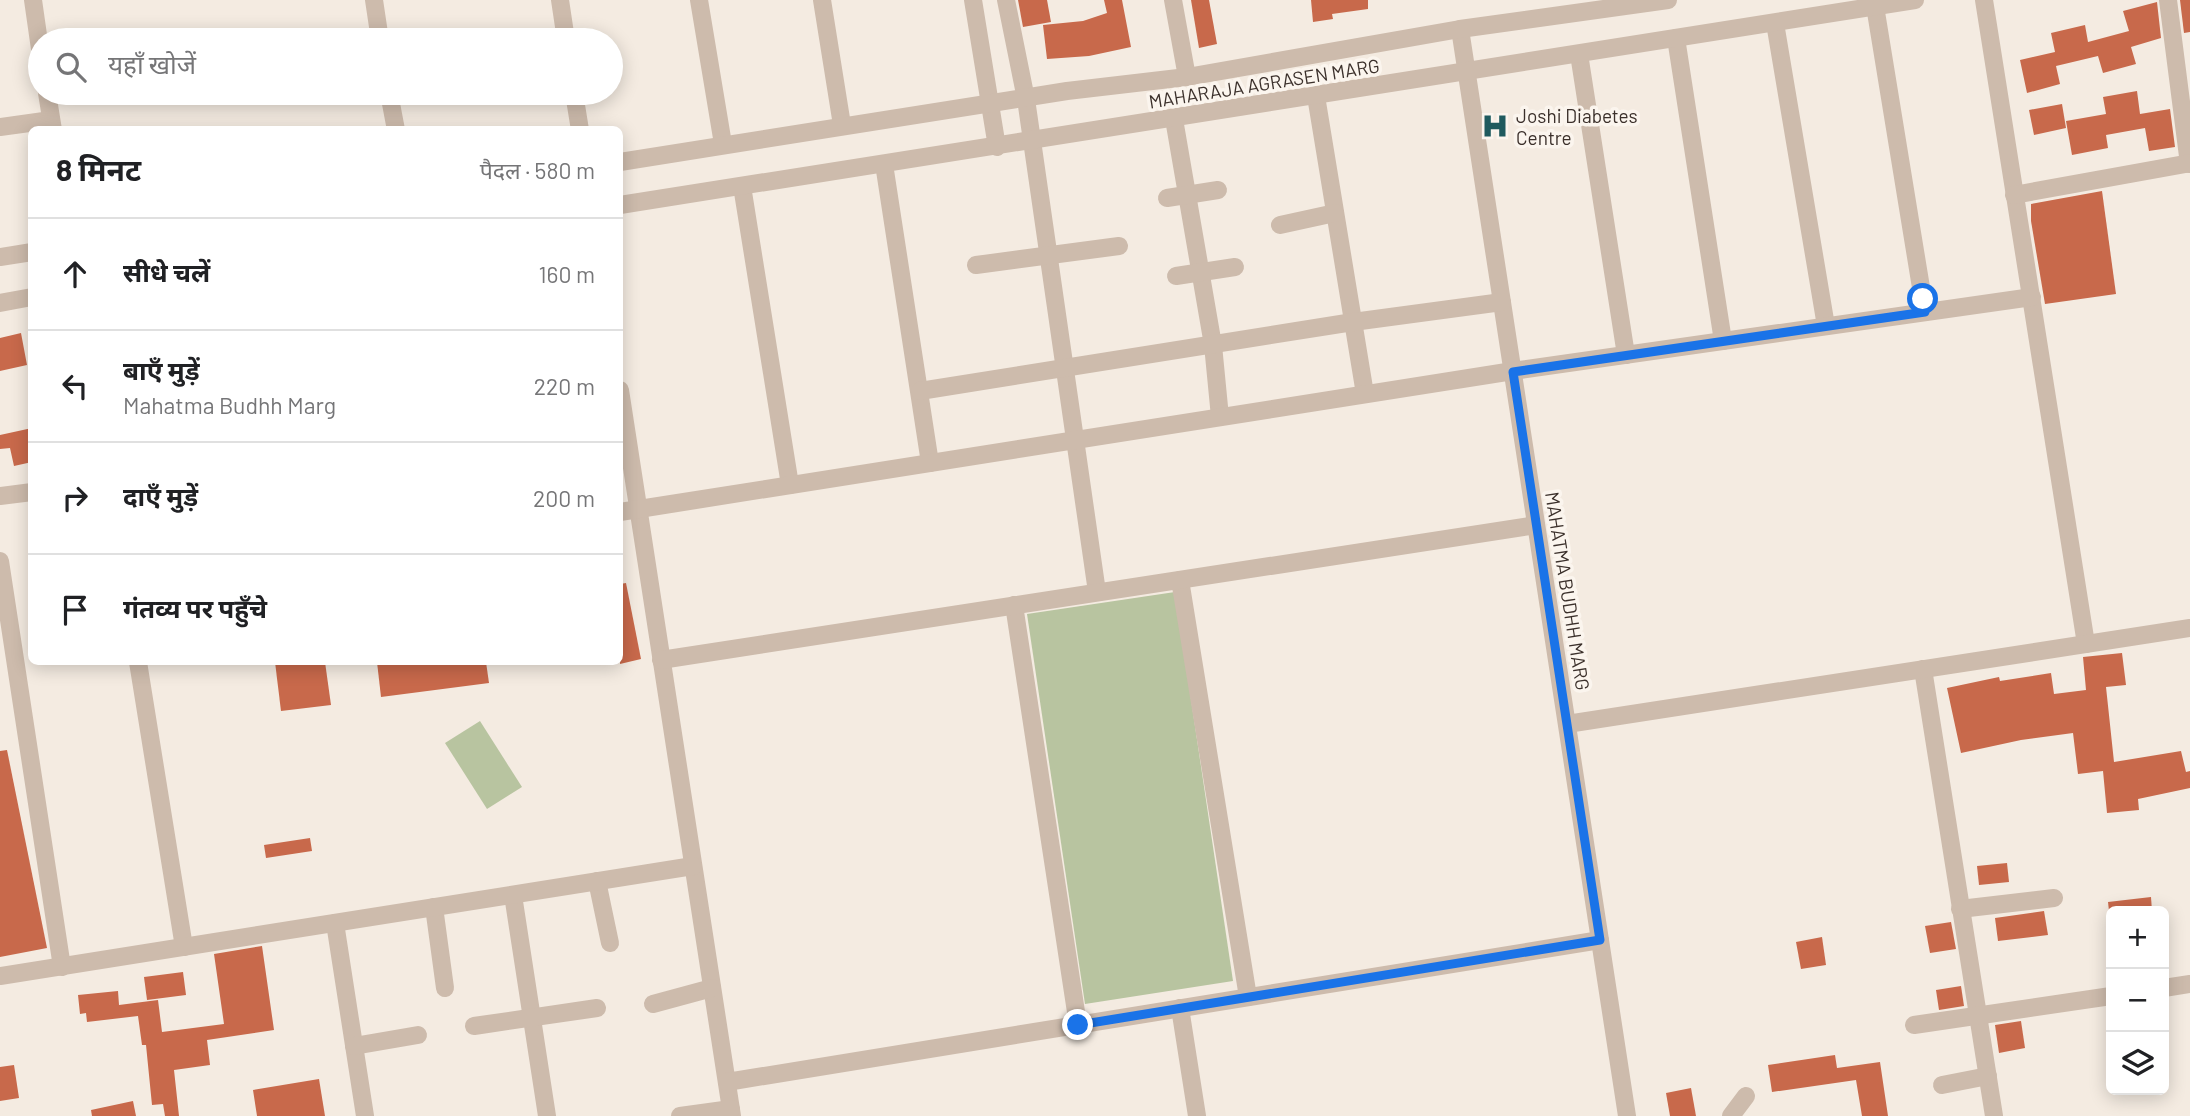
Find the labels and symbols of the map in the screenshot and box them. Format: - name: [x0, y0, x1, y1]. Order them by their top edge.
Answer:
- street label: MAHARAJA AGRASEN MARG: [1147, 53, 1381, 113]
- place label: Joshi Diabetes Centre: [1516, 104, 1638, 149]
- hospital icon: Joshi Diabetes Centre: [1480, 111, 1510, 141]
- route start: [1907, 283, 1938, 314]
- street label: MAHATMA BUDHH MARG: [1541, 490, 1595, 692]
- route end: [1062, 1009, 1093, 1040]

